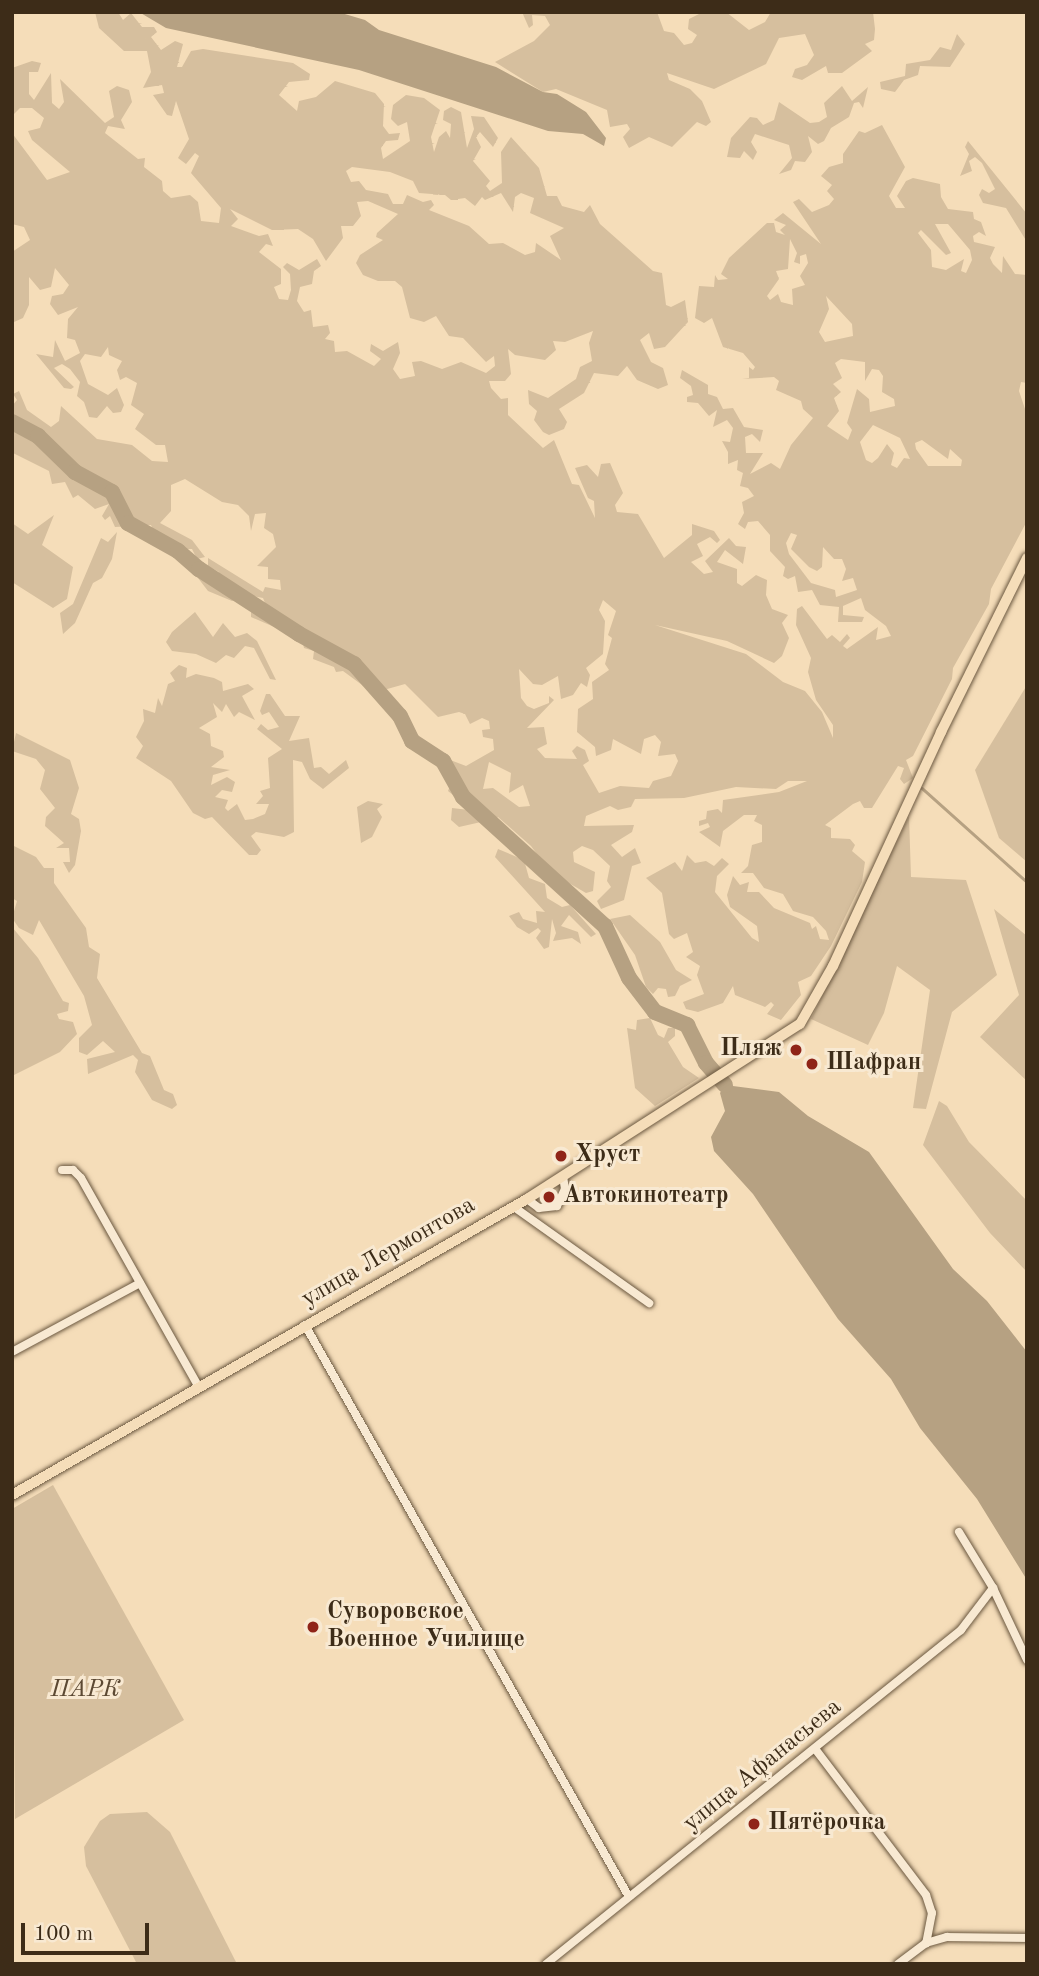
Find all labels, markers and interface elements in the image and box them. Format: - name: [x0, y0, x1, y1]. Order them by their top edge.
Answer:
- place label: Пляж: [720, 1036, 782, 1064]
- marker: Пляж: [788, 1042, 804, 1058]
- place label: Шафран: [826, 1050, 921, 1078]
- marker: Шафран: [804, 1056, 820, 1072]
- place label: Хруст: [575, 1142, 640, 1170]
- marker: Хруст: [553, 1148, 569, 1164]
- place label: Автокинотеатр: [563, 1183, 729, 1211]
- marker: Автокинотеатр: [541, 1189, 557, 1205]
- street label: улица Лермонтова: [297, 1192, 481, 1314]
- place label: Суворовское Военное Училище: [327, 1599, 525, 1655]
- marker: Суворовское Военное Училище: [305, 1619, 321, 1635]
- park label: ПАРК: [51, 1677, 119, 1705]
- street label: улица Афанасьева: [678, 1693, 848, 1839]
- place label: Пятёрочка: [768, 1810, 886, 1838]
- marker: Пятёрочка: [746, 1816, 762, 1832]
- scale bar: [24, 1910, 152, 1954]
- text: 100 m: [34, 1924, 93, 1945]

